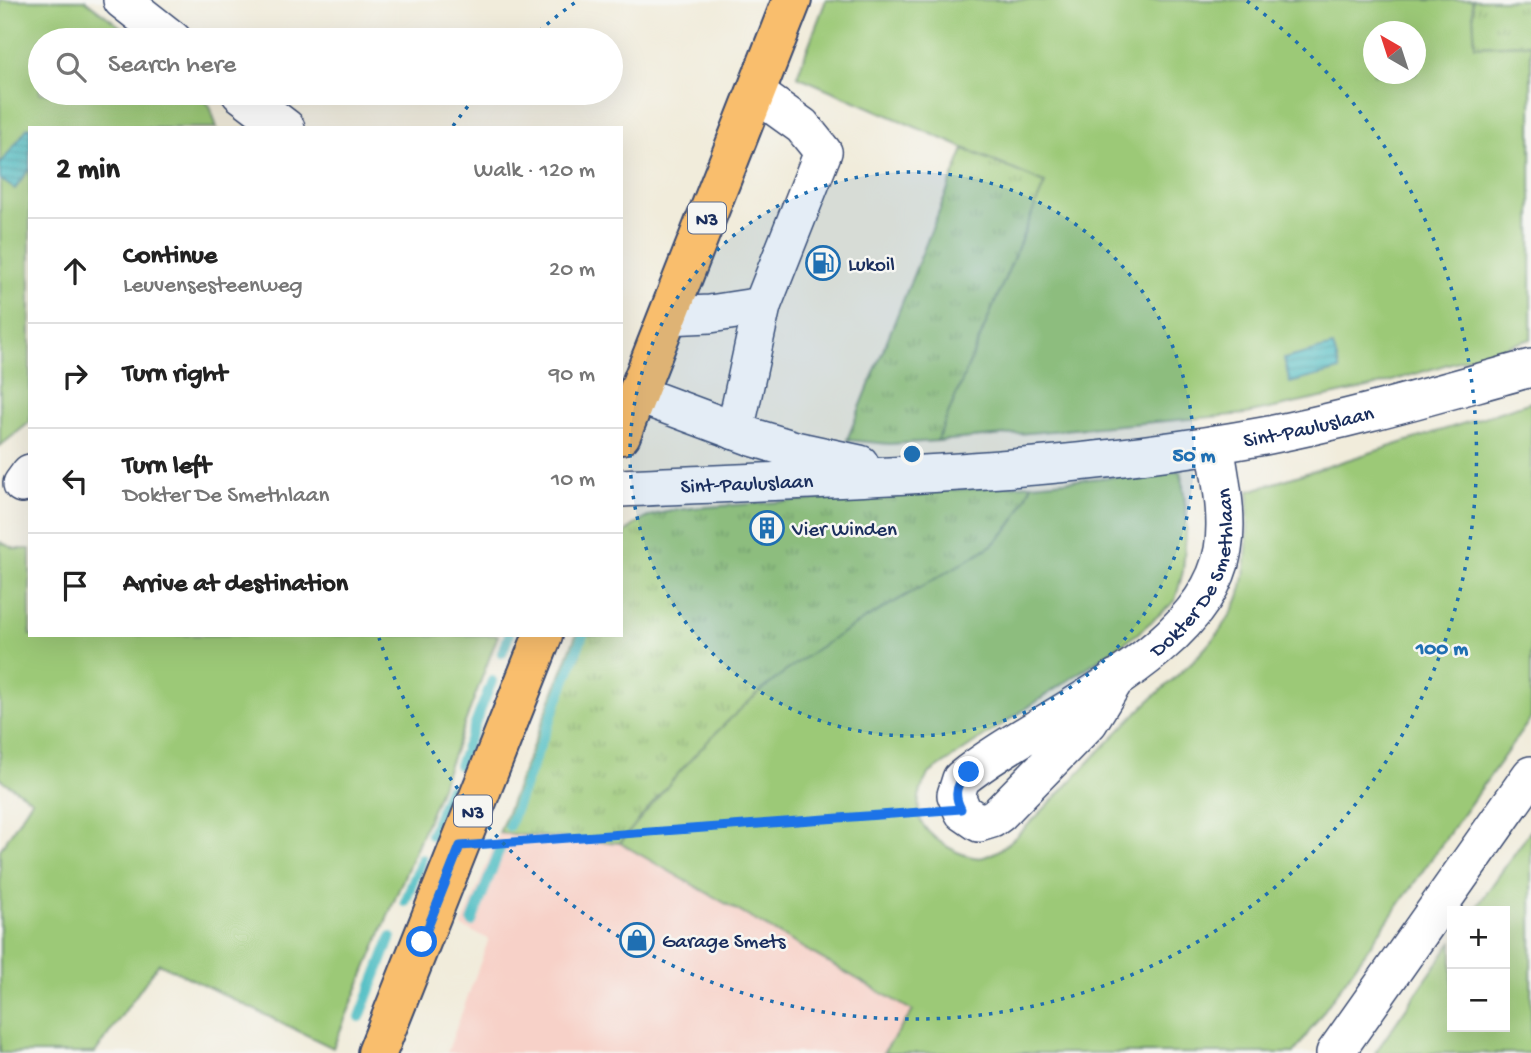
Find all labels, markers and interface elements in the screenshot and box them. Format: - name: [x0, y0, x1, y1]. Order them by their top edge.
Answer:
- north arrow: [1363, 21, 1426, 84]
- search box: [28, 28, 623, 105]
- icon: search: [52, 48, 90, 86]
- text: Search here: [108, 51, 236, 82]
- text: 2 min: [56, 154, 120, 189]
- text: Walk · 120 m: [474, 158, 595, 185]
- road number: N3: [688, 202, 726, 233]
- text: Continue: [123, 242, 217, 273]
- fuel station icon: Lukoil: [804, 244, 842, 282]
- icon: ahead: [56, 252, 94, 290]
- place label: Lukoil: [848, 254, 895, 279]
- text: 20 m: [549, 257, 595, 284]
- text: Leuvensesteenweg: [123, 273, 303, 300]
- icon: right: [56, 357, 94, 395]
- text: Turn right: [123, 360, 227, 391]
- text: 90 m: [549, 362, 595, 389]
- street label: Sint-Pauluslaan: [1242, 403, 1377, 455]
- centre of rings: [900, 442, 924, 466]
- text: 50 m: [1173, 445, 1216, 470]
- text: Turn left: [123, 452, 211, 483]
- icon: left: [56, 462, 94, 500]
- text: 10 m: [551, 467, 595, 494]
- street label: Sint-Pauluslaan: [680, 471, 814, 501]
- text: Dokter De Smethlaan: [123, 483, 329, 510]
- street label: Dokter De Smethlaan: [1145, 487, 1241, 666]
- building icon: Vier Winden: [748, 509, 786, 547]
- place label: Vier Winden: [791, 519, 897, 544]
- icon: arrive: [56, 567, 94, 605]
- text: Arrive at destination: [123, 570, 348, 601]
- text: 100 m: [1415, 638, 1468, 663]
- route end: [953, 756, 984, 787]
- road number: N3: [454, 796, 492, 826]
- map controls: [1447, 906, 1510, 1032]
- button: +: [1447, 906, 1510, 969]
- shop icon: Garage Smets: [618, 921, 656, 959]
- route start: [406, 926, 437, 957]
- place label: Garage Smets: [662, 931, 787, 956]
- button: −: [1447, 969, 1510, 1032]

